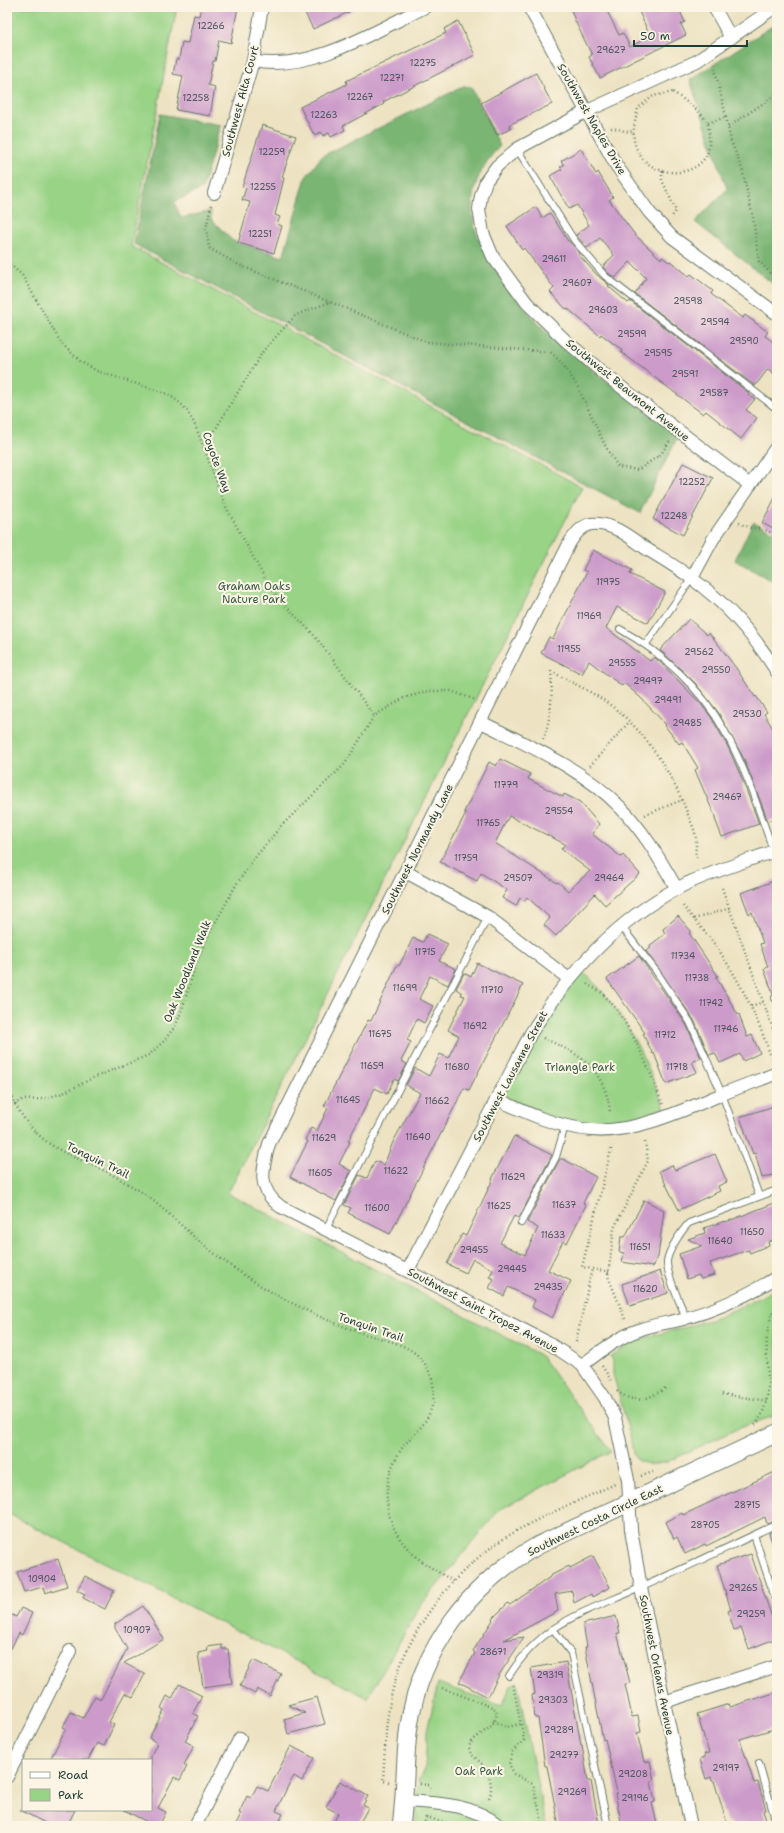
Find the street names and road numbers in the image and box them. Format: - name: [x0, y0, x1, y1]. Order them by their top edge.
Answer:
- street label: Southwest Alta Court: [218, 44, 263, 159]
- street label: Southwest Naples Drive: [554, 61, 630, 178]
- street label: Southwest Beaumont Avenue: [563, 336, 693, 445]
- street label: Coyote Way: [199, 430, 234, 495]
- street label: Southwest Normandy Lane: [378, 781, 457, 917]
- street label: Oak Woodland Walk: [160, 918, 215, 1025]
- street label: Southwest Lausanne Street: [470, 1008, 551, 1144]
- street label: Tonquin Trail: [64, 1139, 132, 1182]
- street label: Southwest Saint Tropez Avenue: [405, 1264, 561, 1357]
- street label: Tonquin Trail: [336, 1309, 406, 1346]
- street label: Southwest Costa Circle East: [525, 1481, 666, 1560]
- street label: Southwest Orleans Avenue: [635, 1593, 678, 1737]

